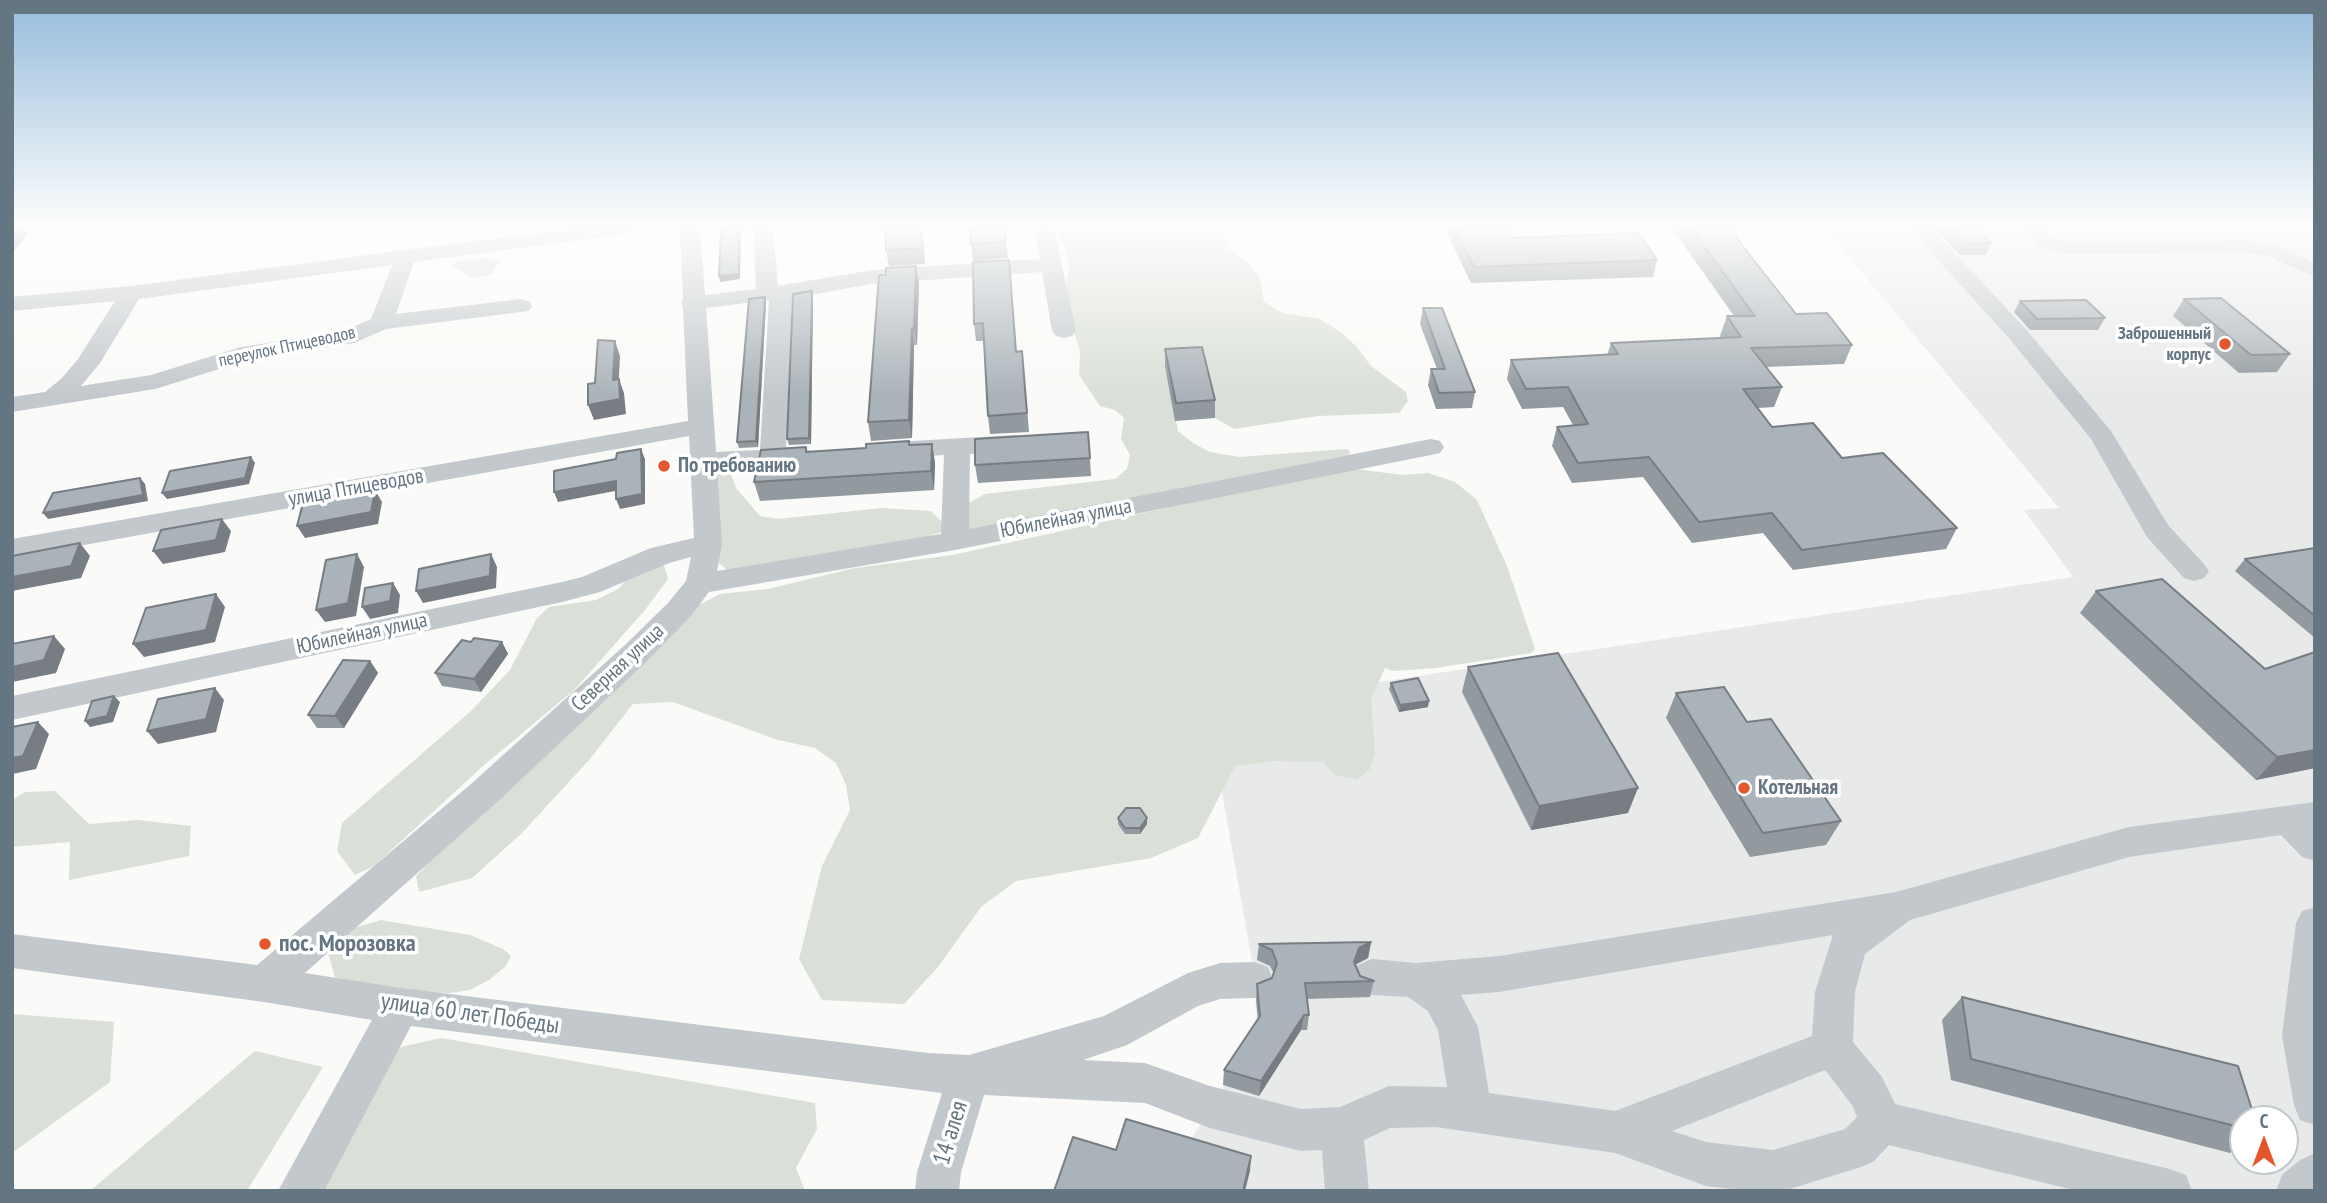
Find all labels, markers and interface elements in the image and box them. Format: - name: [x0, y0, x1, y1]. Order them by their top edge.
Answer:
- street label: переулок Птицеводов: [217, 322, 357, 372]
- place label: Заброшенный корпус: [2118, 323, 2211, 366]
- marker: Заброшенный корпус: [2217, 336, 2233, 352]
- place label: По требованию: [678, 453, 796, 479]
- marker: По требованию: [656, 458, 672, 474]
- street label: улица Птицеводов: [286, 464, 426, 512]
- street label: Юбилейная улица: [998, 494, 1134, 544]
- street label: Юбилейная улица: [294, 608, 430, 660]
- street label: Северная улица: [567, 619, 669, 717]
- place label: Котельная: [1758, 775, 1838, 801]
- marker: Котельная: [1736, 780, 1752, 796]
- place label: пос. Морозовка: [279, 930, 416, 958]
- marker: пос. Морозовка: [257, 936, 273, 952]
- street label: улица 60 лет Победы: [379, 987, 561, 1041]
- street label: 14 алея: [928, 1098, 974, 1168]
- north arrow: [2229, 1105, 2299, 1175]
- text: С: [2260, 1109, 2268, 1133]

